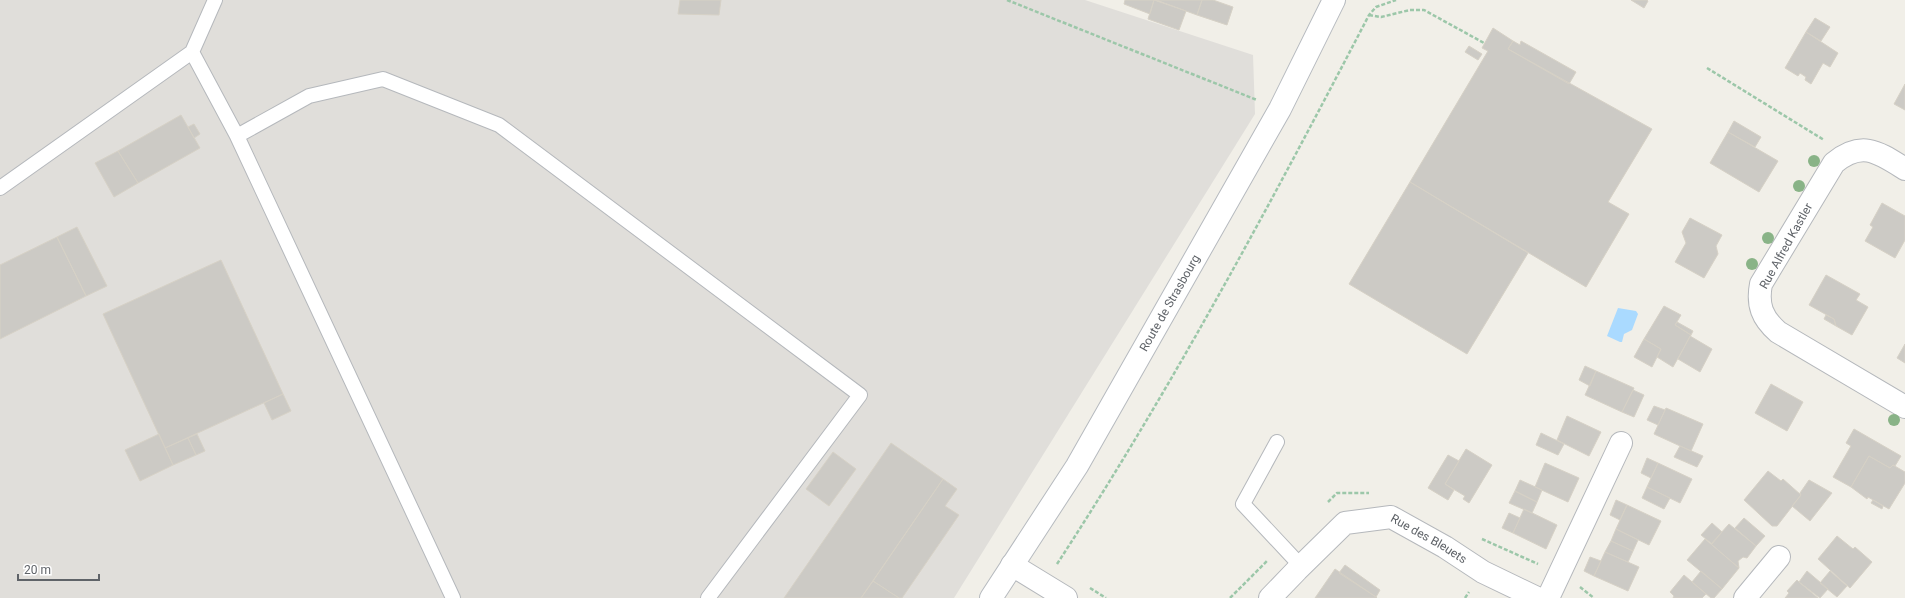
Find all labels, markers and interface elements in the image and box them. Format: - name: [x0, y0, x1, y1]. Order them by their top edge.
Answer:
- street label: Rue Alfred Kastler: [1757, 201, 1815, 291]
- street label: Route de Strasbourg: [1137, 252, 1203, 354]
- street label: Rue des Bleuets: [1388, 511, 1469, 566]
- scale bar: [18, 556, 99, 582]
- text: 20 m: [24, 563, 51, 577]

